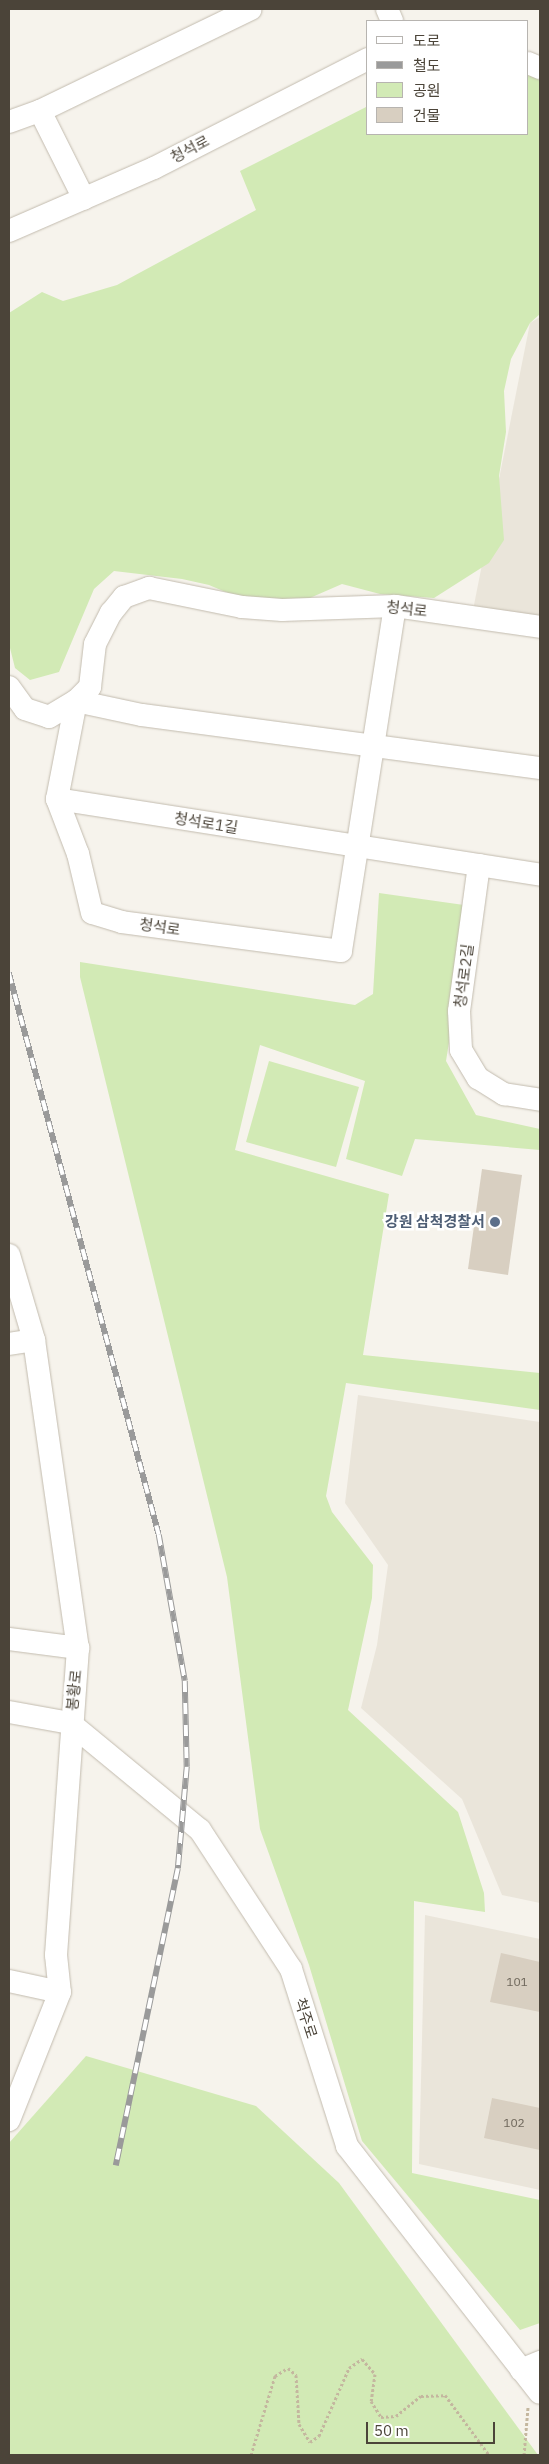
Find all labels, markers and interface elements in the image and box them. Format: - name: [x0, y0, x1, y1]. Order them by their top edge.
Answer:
- legend: [366, 20, 529, 135]
- text: 도로: [413, 31, 441, 50]
- text: 철도: [413, 56, 441, 75]
- text: 공원: [413, 81, 441, 100]
- text: 건물: [413, 106, 441, 125]
- street label: 청석로: [167, 131, 213, 167]
- street label: 청석로: [385, 598, 429, 620]
- street label: 청석로1길: [173, 809, 239, 837]
- street label: 청석로: [138, 915, 182, 939]
- street label: 청석로2길: [451, 943, 477, 1009]
- place label: 강원 삼척경찰서: [385, 1213, 485, 1231]
- marker: 강원 삼척경찰서: [489, 1216, 501, 1228]
- street label: 봉황로: [63, 1668, 85, 1712]
- house number: 101: [506, 1975, 528, 1989]
- street label: 척주로: [291, 1996, 321, 2040]
- house number: 102: [503, 2116, 525, 2130]
- scale bar: [369, 2412, 498, 2444]
- text: 50 m: [374, 2421, 409, 2440]

